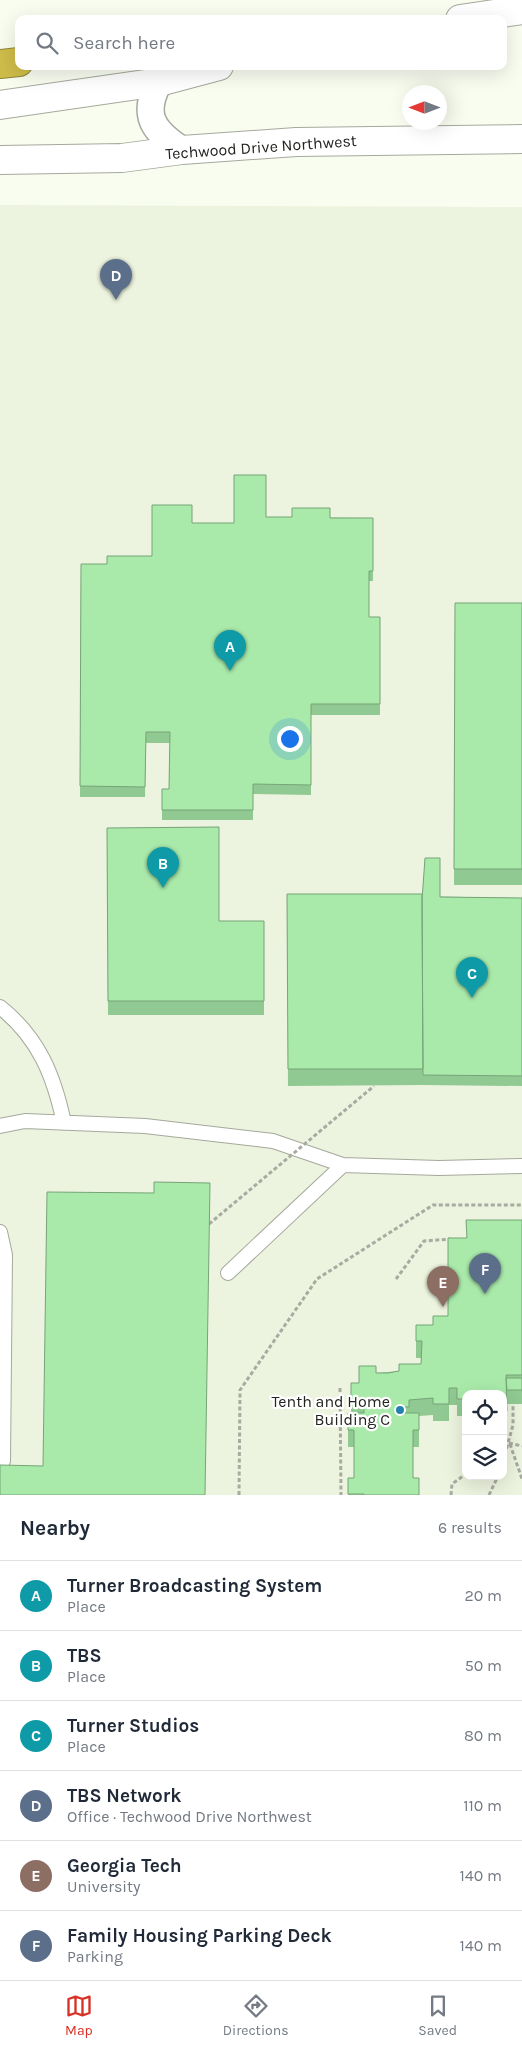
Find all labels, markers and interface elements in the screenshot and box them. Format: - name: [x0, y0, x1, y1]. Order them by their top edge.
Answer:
- search box: [15, 15, 507, 70]
- icon: search: [33, 29, 61, 57]
- text: Search here: [73, 32, 175, 54]
- north arrow: [402, 85, 447, 130]
- street label: Techwood Drive Northwest: [165, 131, 357, 163]
- pin: D: [100, 259, 132, 300]
- pin: A: [214, 630, 246, 671]
- your location: [277, 726, 303, 752]
- pin: B: [147, 847, 179, 888]
- pin: C: [456, 957, 488, 998]
- pin: F: [469, 1253, 501, 1294]
- pin: E: [427, 1266, 459, 1307]
- map controls: [462, 1390, 507, 1480]
- button: locate: [462, 1390, 507, 1435]
- place label: Tenth and Home Building C: [271, 1392, 390, 1429]
- marker: Tenth and Home Building C: [394, 1404, 406, 1416]
- button: layers: [462, 1435, 507, 1480]
- text: Nearby: [20, 1516, 90, 1540]
- text: 6 results: [438, 1518, 502, 1537]
- text: Turner Broadcasting System: [67, 1575, 322, 1597]
- text: A: [31, 1586, 41, 1605]
- text: 20 m: [464, 1586, 502, 1605]
- text: Place: [67, 1597, 106, 1616]
- text: TBS: [67, 1645, 102, 1667]
- text: B: [31, 1656, 41, 1675]
- text: 50 m: [465, 1656, 502, 1675]
- text: Place: [67, 1667, 106, 1686]
- text: Turner Studios: [67, 1715, 199, 1737]
- text: C: [31, 1726, 41, 1745]
- text: 80 m: [464, 1726, 502, 1745]
- text: Place: [67, 1737, 106, 1756]
- text: TBS Network: [67, 1785, 181, 1807]
- text: D: [31, 1796, 41, 1815]
- text: 110 m: [463, 1796, 502, 1815]
- text: Office · Techwood Drive Northwest: [67, 1807, 312, 1826]
- text: Georgia Tech: [67, 1855, 182, 1877]
- text: E: [31, 1866, 41, 1885]
- text: 140 m: [460, 1866, 502, 1885]
- text: University: [67, 1877, 141, 1896]
- text: Family Housing Parking Deck: [67, 1925, 332, 1947]
- text: F: [32, 1936, 40, 1955]
- text: 140 m: [460, 1936, 502, 1955]
- text: Parking: [67, 1947, 123, 1966]
- tab: Map: [65, 1992, 93, 2039]
- tab: Directions: [223, 1992, 289, 2039]
- tab: Saved: [418, 1992, 457, 2039]

